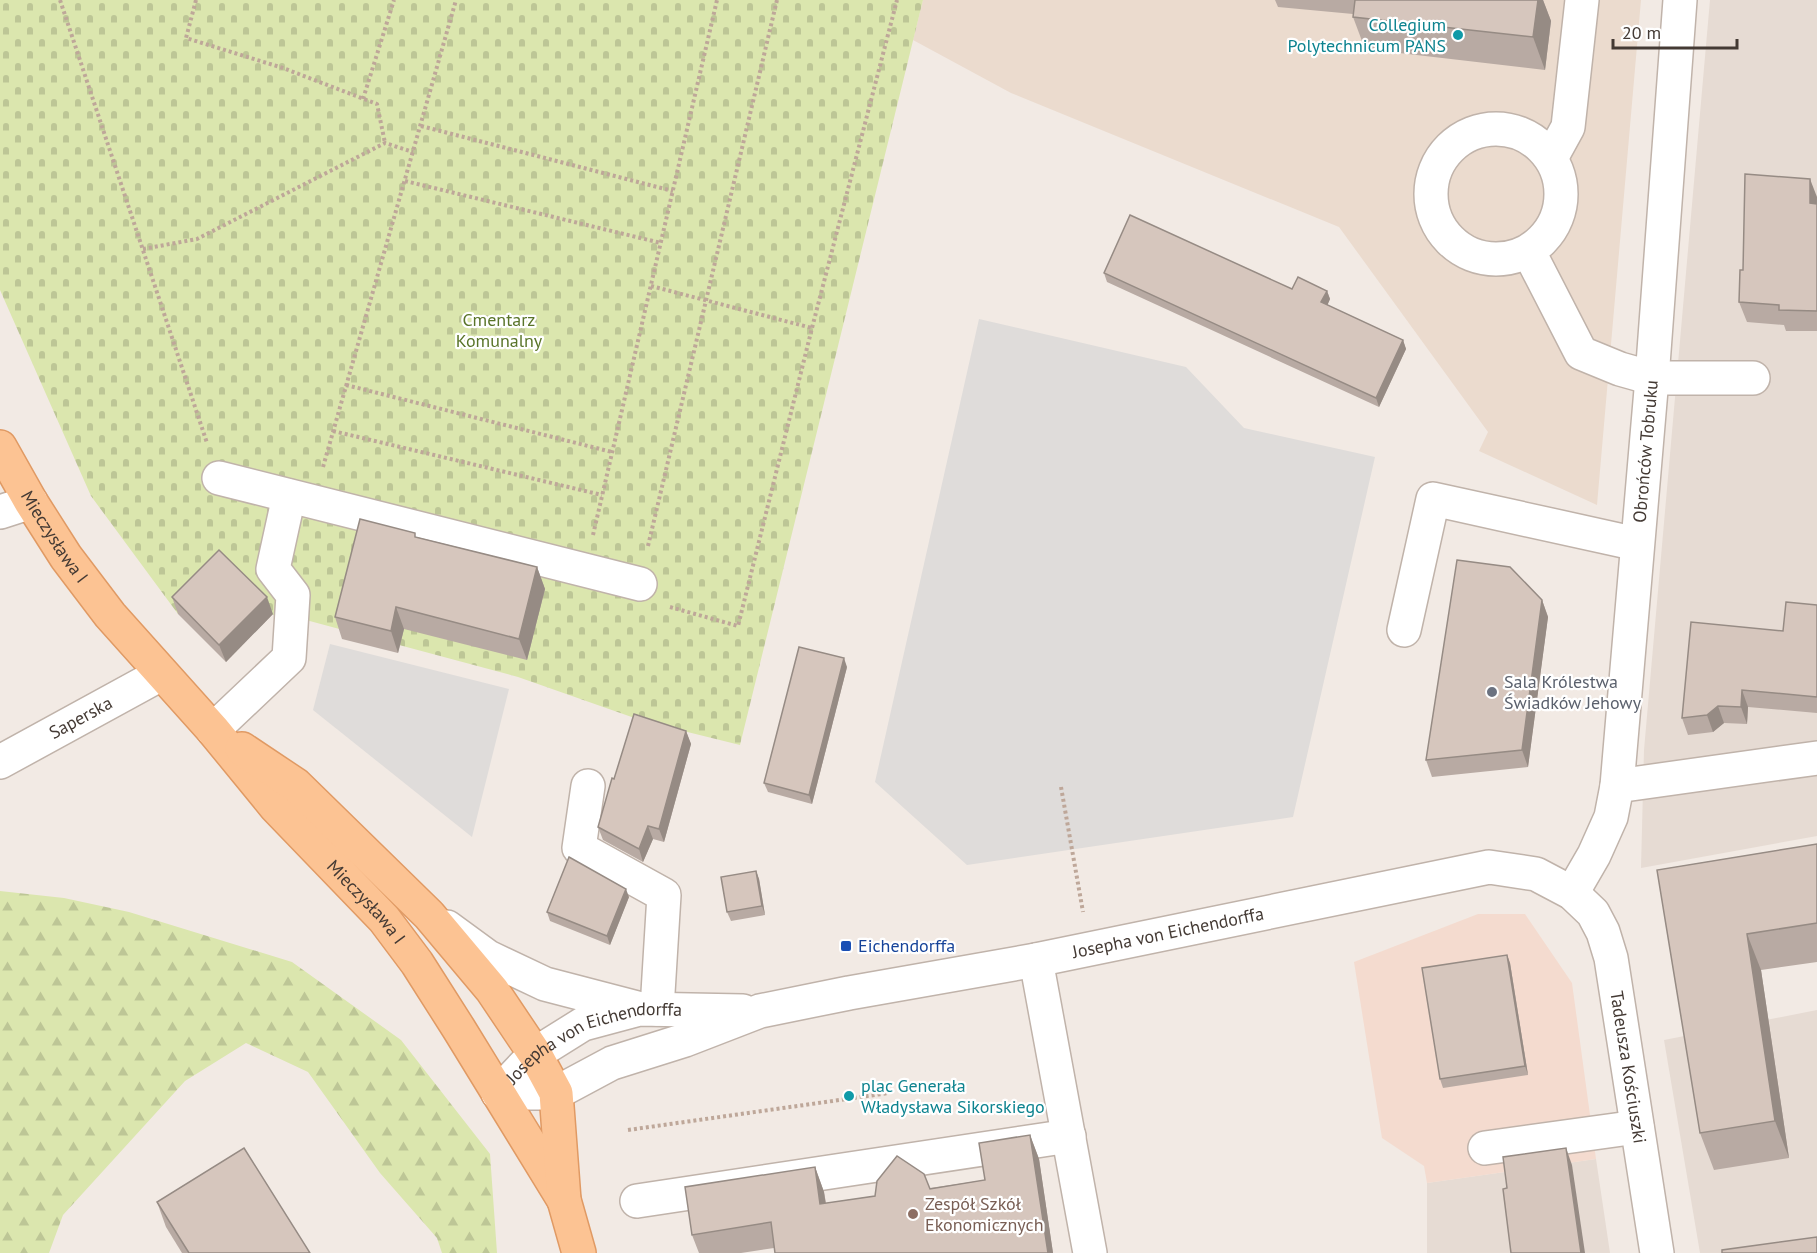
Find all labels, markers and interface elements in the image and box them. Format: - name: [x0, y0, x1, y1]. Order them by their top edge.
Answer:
- scale bar: [1613, 12, 1738, 50]
- place label: Collegium Polytechnicum PANS: [1287, 13, 1446, 57]
- text: 20 m: [1622, 21, 1661, 44]
- marker: Collegium Polytechnicum PANS: [1451, 28, 1465, 42]
- park label: Cmentarz Komunalny: [456, 308, 543, 352]
- street label: Obrońców Tobruku: [1628, 379, 1663, 524]
- street label: Mieczysława I: [16, 486, 94, 587]
- place label: Sala Królestwa Świadków Jehowy: [1504, 670, 1642, 714]
- marker: Sala Królestwa Świadków Jehowy: [1485, 685, 1499, 699]
- street label: Saperska: [45, 691, 116, 744]
- street label: Mieczysława I: [322, 855, 411, 948]
- street label: Josepha von Eichendorffa: [1069, 902, 1266, 963]
- place label: Eichendorffa: [858, 934, 955, 957]
- marker: Eichendorffa: [839, 939, 853, 953]
- street label: Tadeusza Kościuszki: [1605, 989, 1652, 1145]
- street label: Josepha von Eichendorffa: [500, 997, 682, 1089]
- place label: plac Generała Władysława Sikorskiego: [861, 1074, 1045, 1118]
- marker: plac Generała Władysława Sikorskiego: [842, 1089, 856, 1103]
- place label: Zespół Szkół Ekonomicznych: [925, 1192, 1044, 1236]
- marker: Zespół Szkół Ekonomicznych: [906, 1207, 920, 1221]

